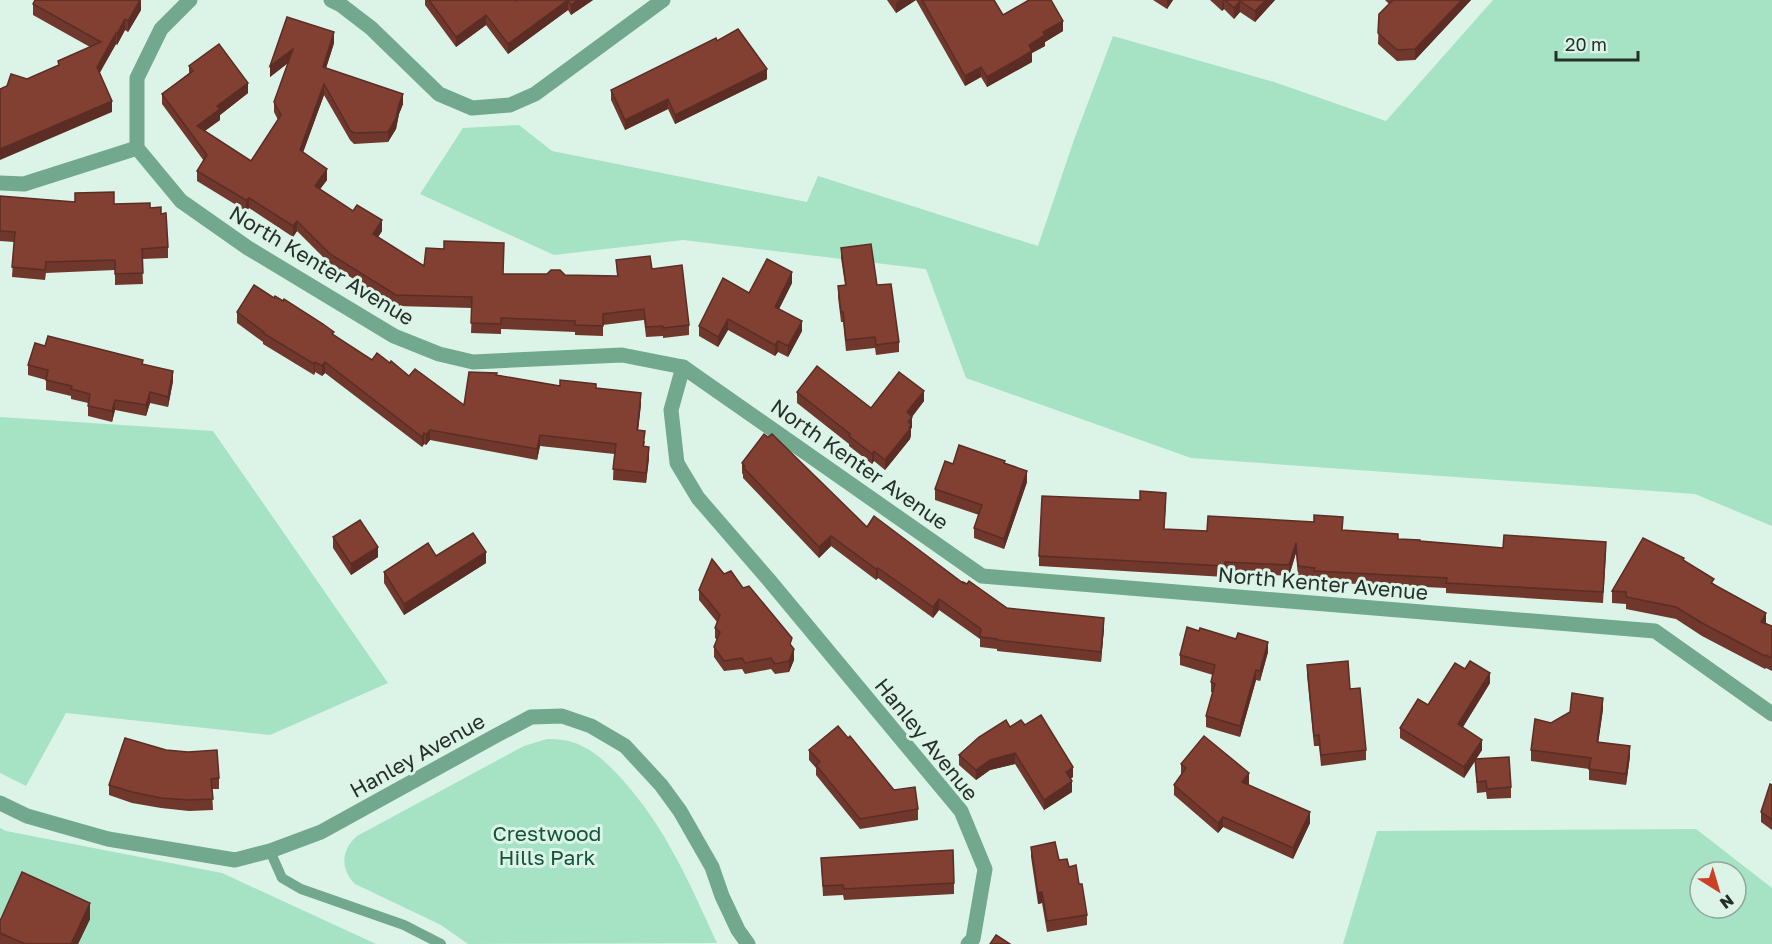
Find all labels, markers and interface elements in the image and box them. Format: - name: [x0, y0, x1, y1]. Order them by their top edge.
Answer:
- scale bar: [1556, 24, 1638, 62]
- text: 20 m: [1565, 33, 1607, 55]
- street label: North Kenter Avenue: [225, 200, 419, 330]
- street label: North Kenter Avenue: [766, 393, 954, 535]
- street label: North Kenter Avenue: [1217, 561, 1429, 605]
- street label: Hanley Avenue: [870, 672, 984, 806]
- street label: Hanley Avenue: [345, 707, 489, 803]
- park label: Crestwood Hills Park: [492, 820, 602, 870]
- north arrow: [1688, 860, 1748, 920]
- text: N: [1716, 890, 1738, 914]

